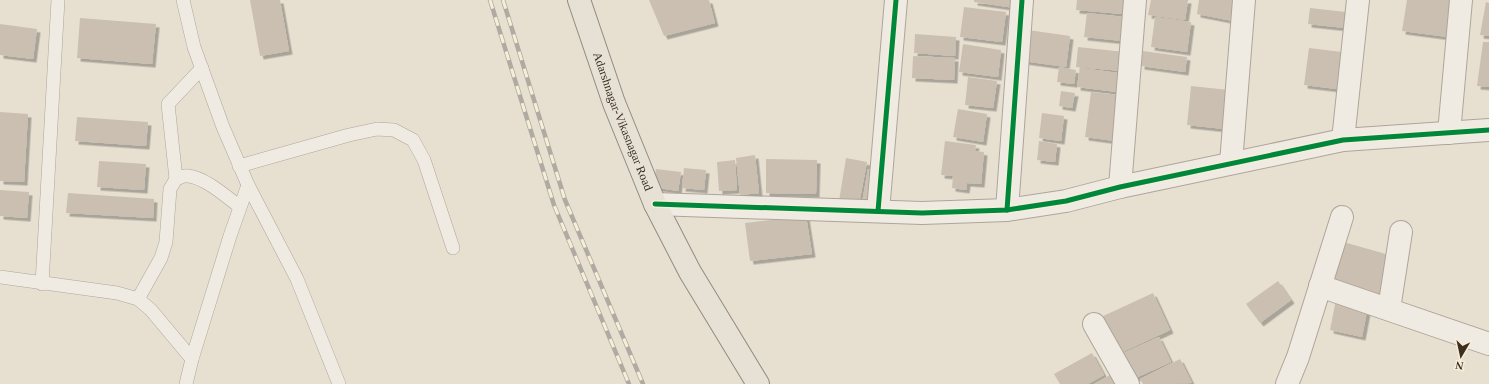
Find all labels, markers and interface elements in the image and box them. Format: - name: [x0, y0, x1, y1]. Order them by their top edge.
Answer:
- street label: Adarshnagar-Vikasnagar Road: [590, 50, 656, 193]
- north arrow: [1441, 336, 1481, 376]
- text: N: [1455, 359, 1464, 372]

